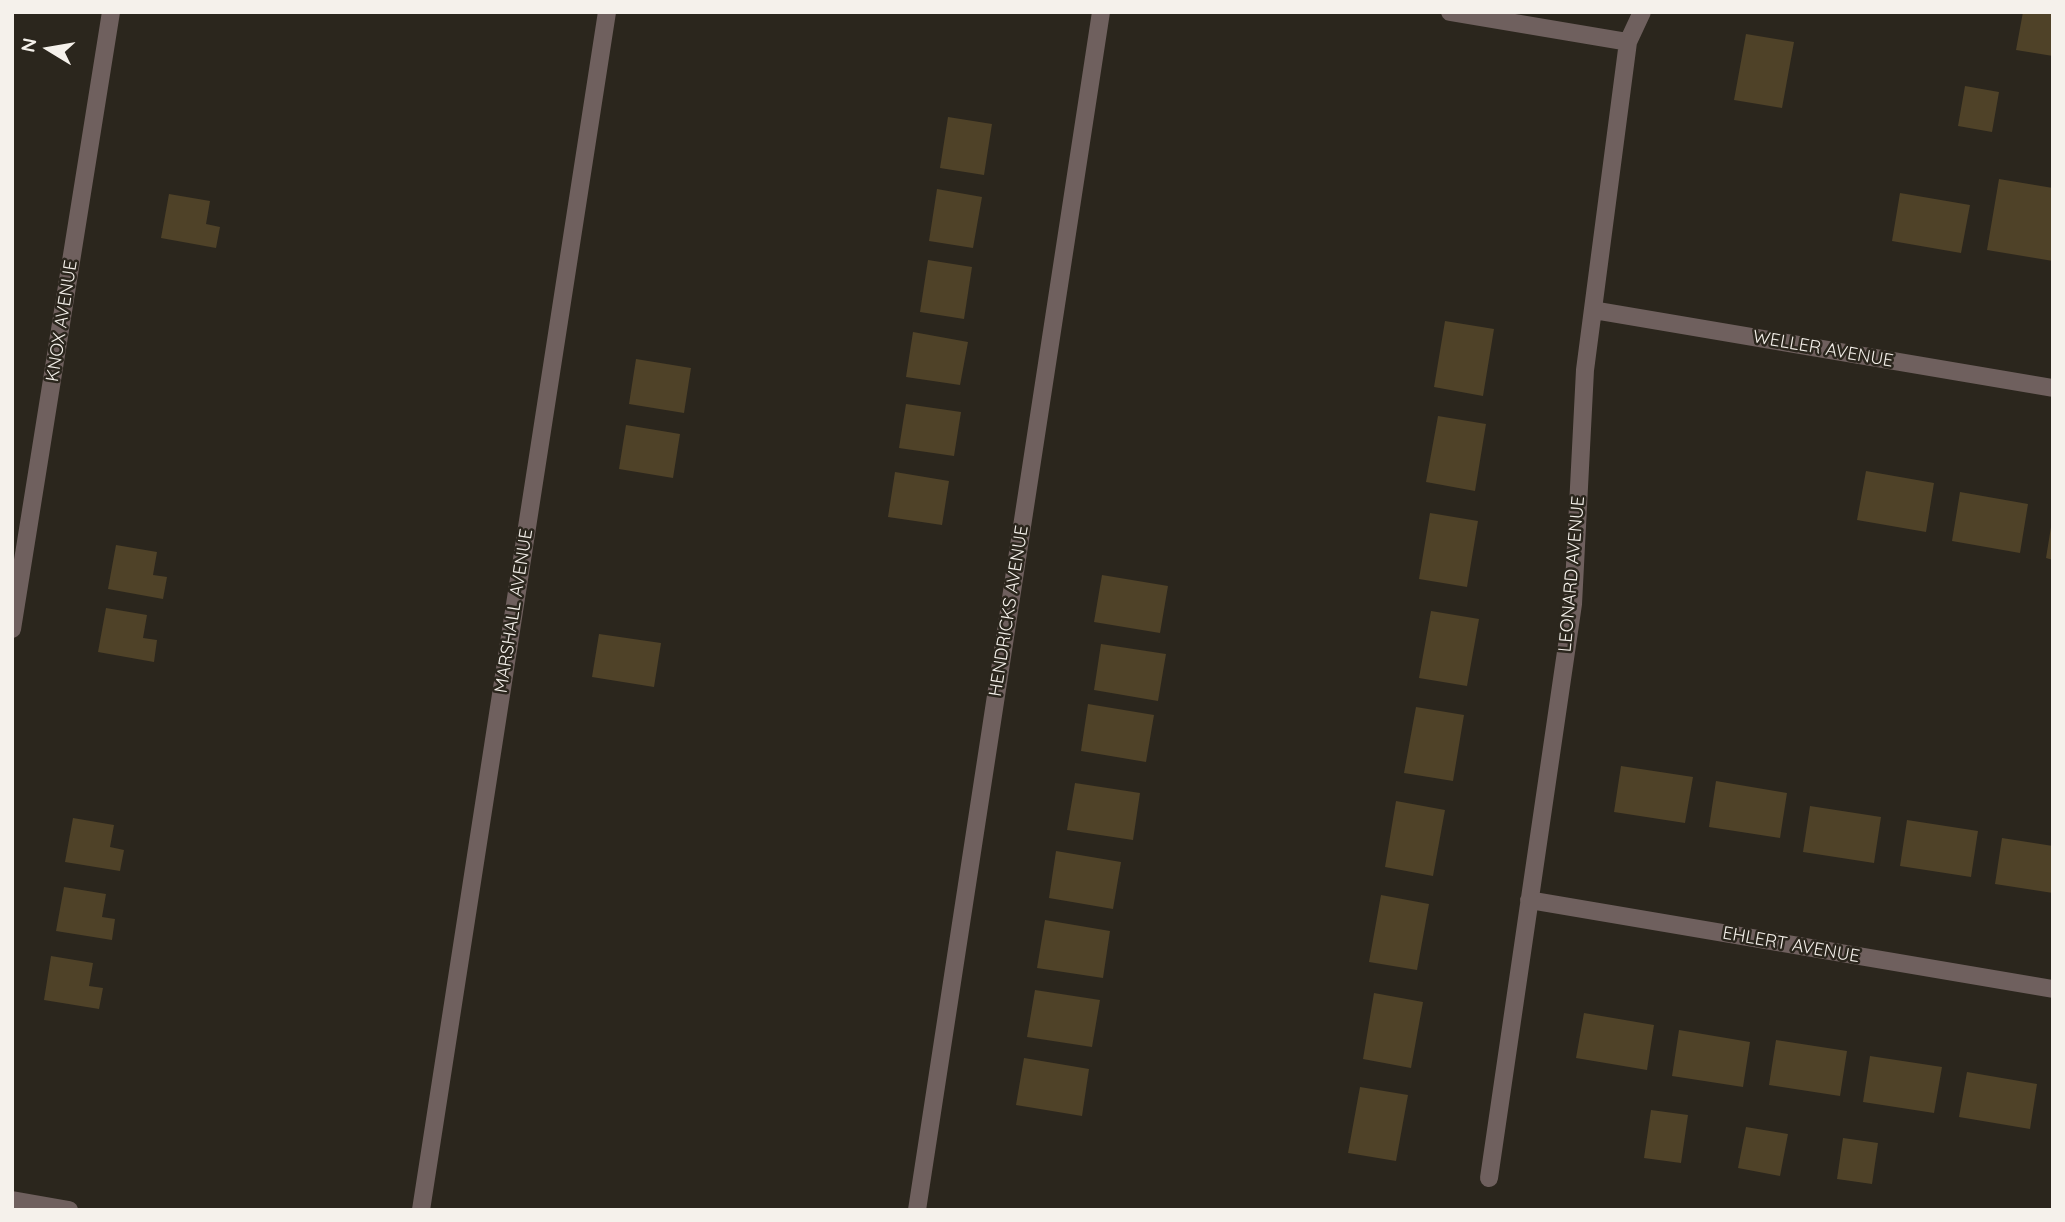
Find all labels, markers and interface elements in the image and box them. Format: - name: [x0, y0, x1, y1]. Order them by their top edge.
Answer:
- north arrow: [14, 14, 84, 84]
- text: N: [15, 36, 41, 54]
- street label: KNOX AVENUE: [42, 259, 82, 383]
- street label: WELLER AVENUE: [1751, 326, 1895, 372]
- street label: LEONARD AVENUE: [1554, 495, 1590, 653]
- street label: HENDRICKS AVENUE: [985, 524, 1033, 698]
- street label: MARSHALL AVENUE: [490, 527, 538, 695]
- street label: EHLERT AVENUE: [1721, 922, 1861, 968]

